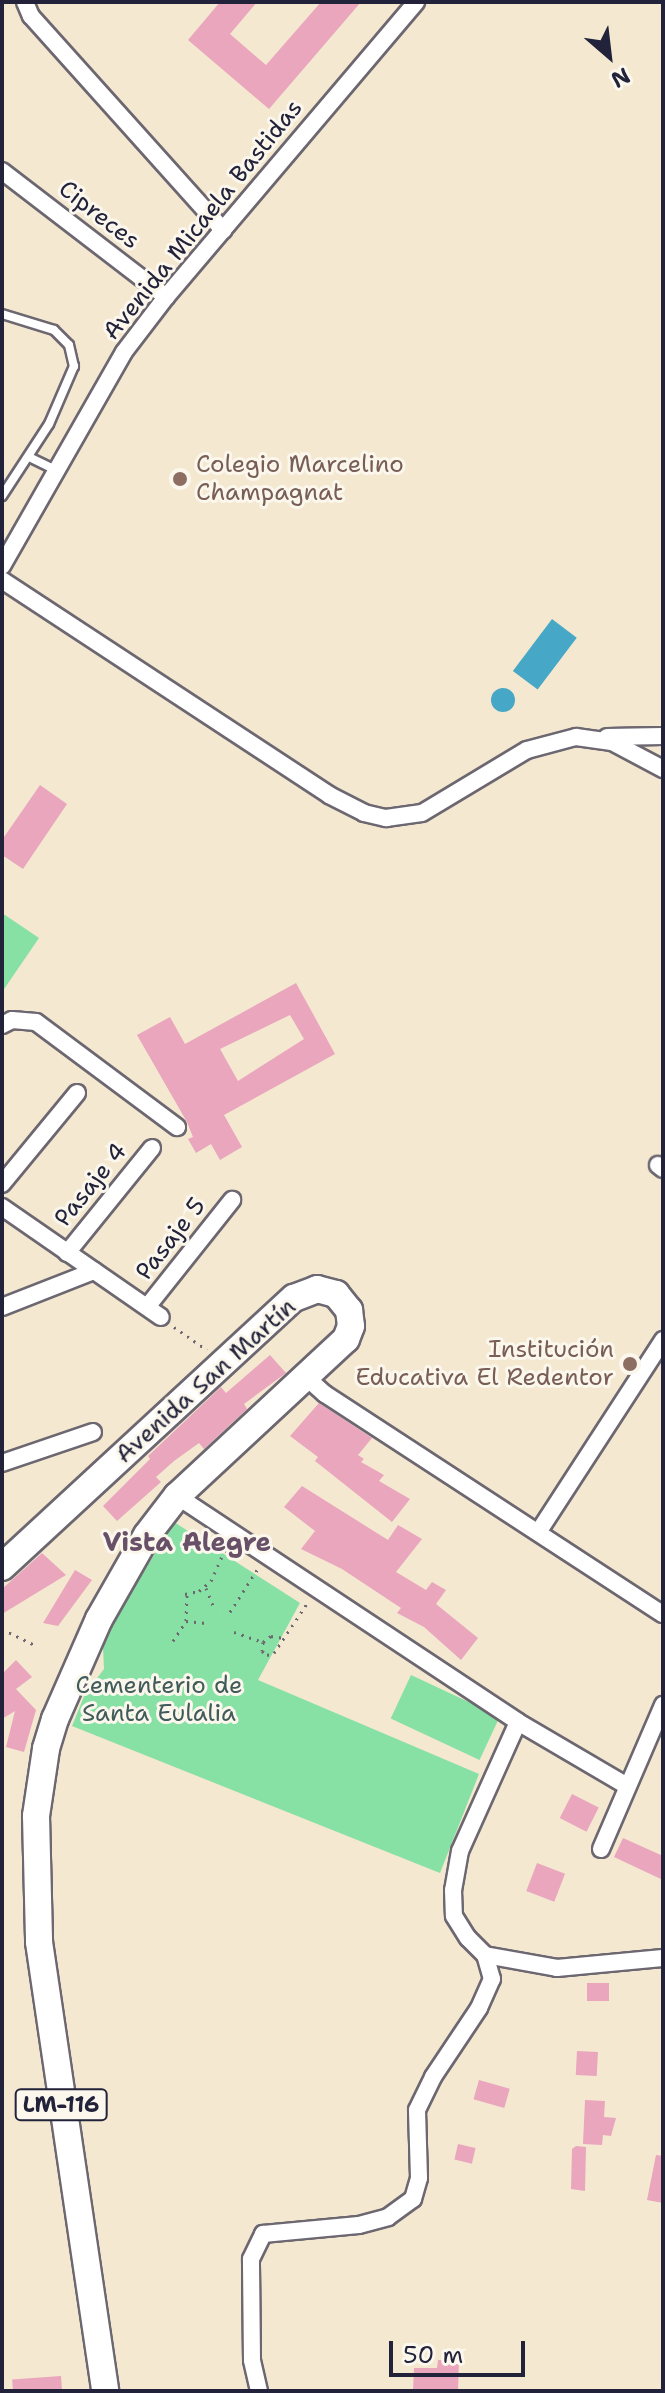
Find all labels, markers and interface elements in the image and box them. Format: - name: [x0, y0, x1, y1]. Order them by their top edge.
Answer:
- north arrow: [569, 16, 649, 96]
- text: N: [606, 61, 635, 95]
- street label: Avenida Micaela Bastidas: [97, 94, 309, 346]
- street label: Cipreces: [53, 175, 145, 255]
- place label: Colegio Marcelino Champagnat: [196, 451, 404, 507]
- marker: Colegio Marcelino Champagnat: [171, 470, 189, 488]
- street label: Pasaje 4: [49, 1138, 133, 1232]
- street label: Pasaje 5: [130, 1192, 212, 1286]
- street label: Avenida San Martín: [110, 1293, 302, 1469]
- place label: Institución Educativa El Redentor: [355, 1336, 614, 1392]
- marker: Institución Educativa El Redentor: [621, 1355, 639, 1373]
- district label: Vista Alegre: [103, 1526, 271, 1558]
- park label: Cementerio de Santa Eulalia: [75, 1672, 243, 1728]
- road number: LM-116: [13, 2087, 109, 2123]
- scale bar: [393, 2325, 529, 2375]
- text: 50 m: [403, 2339, 463, 2371]

